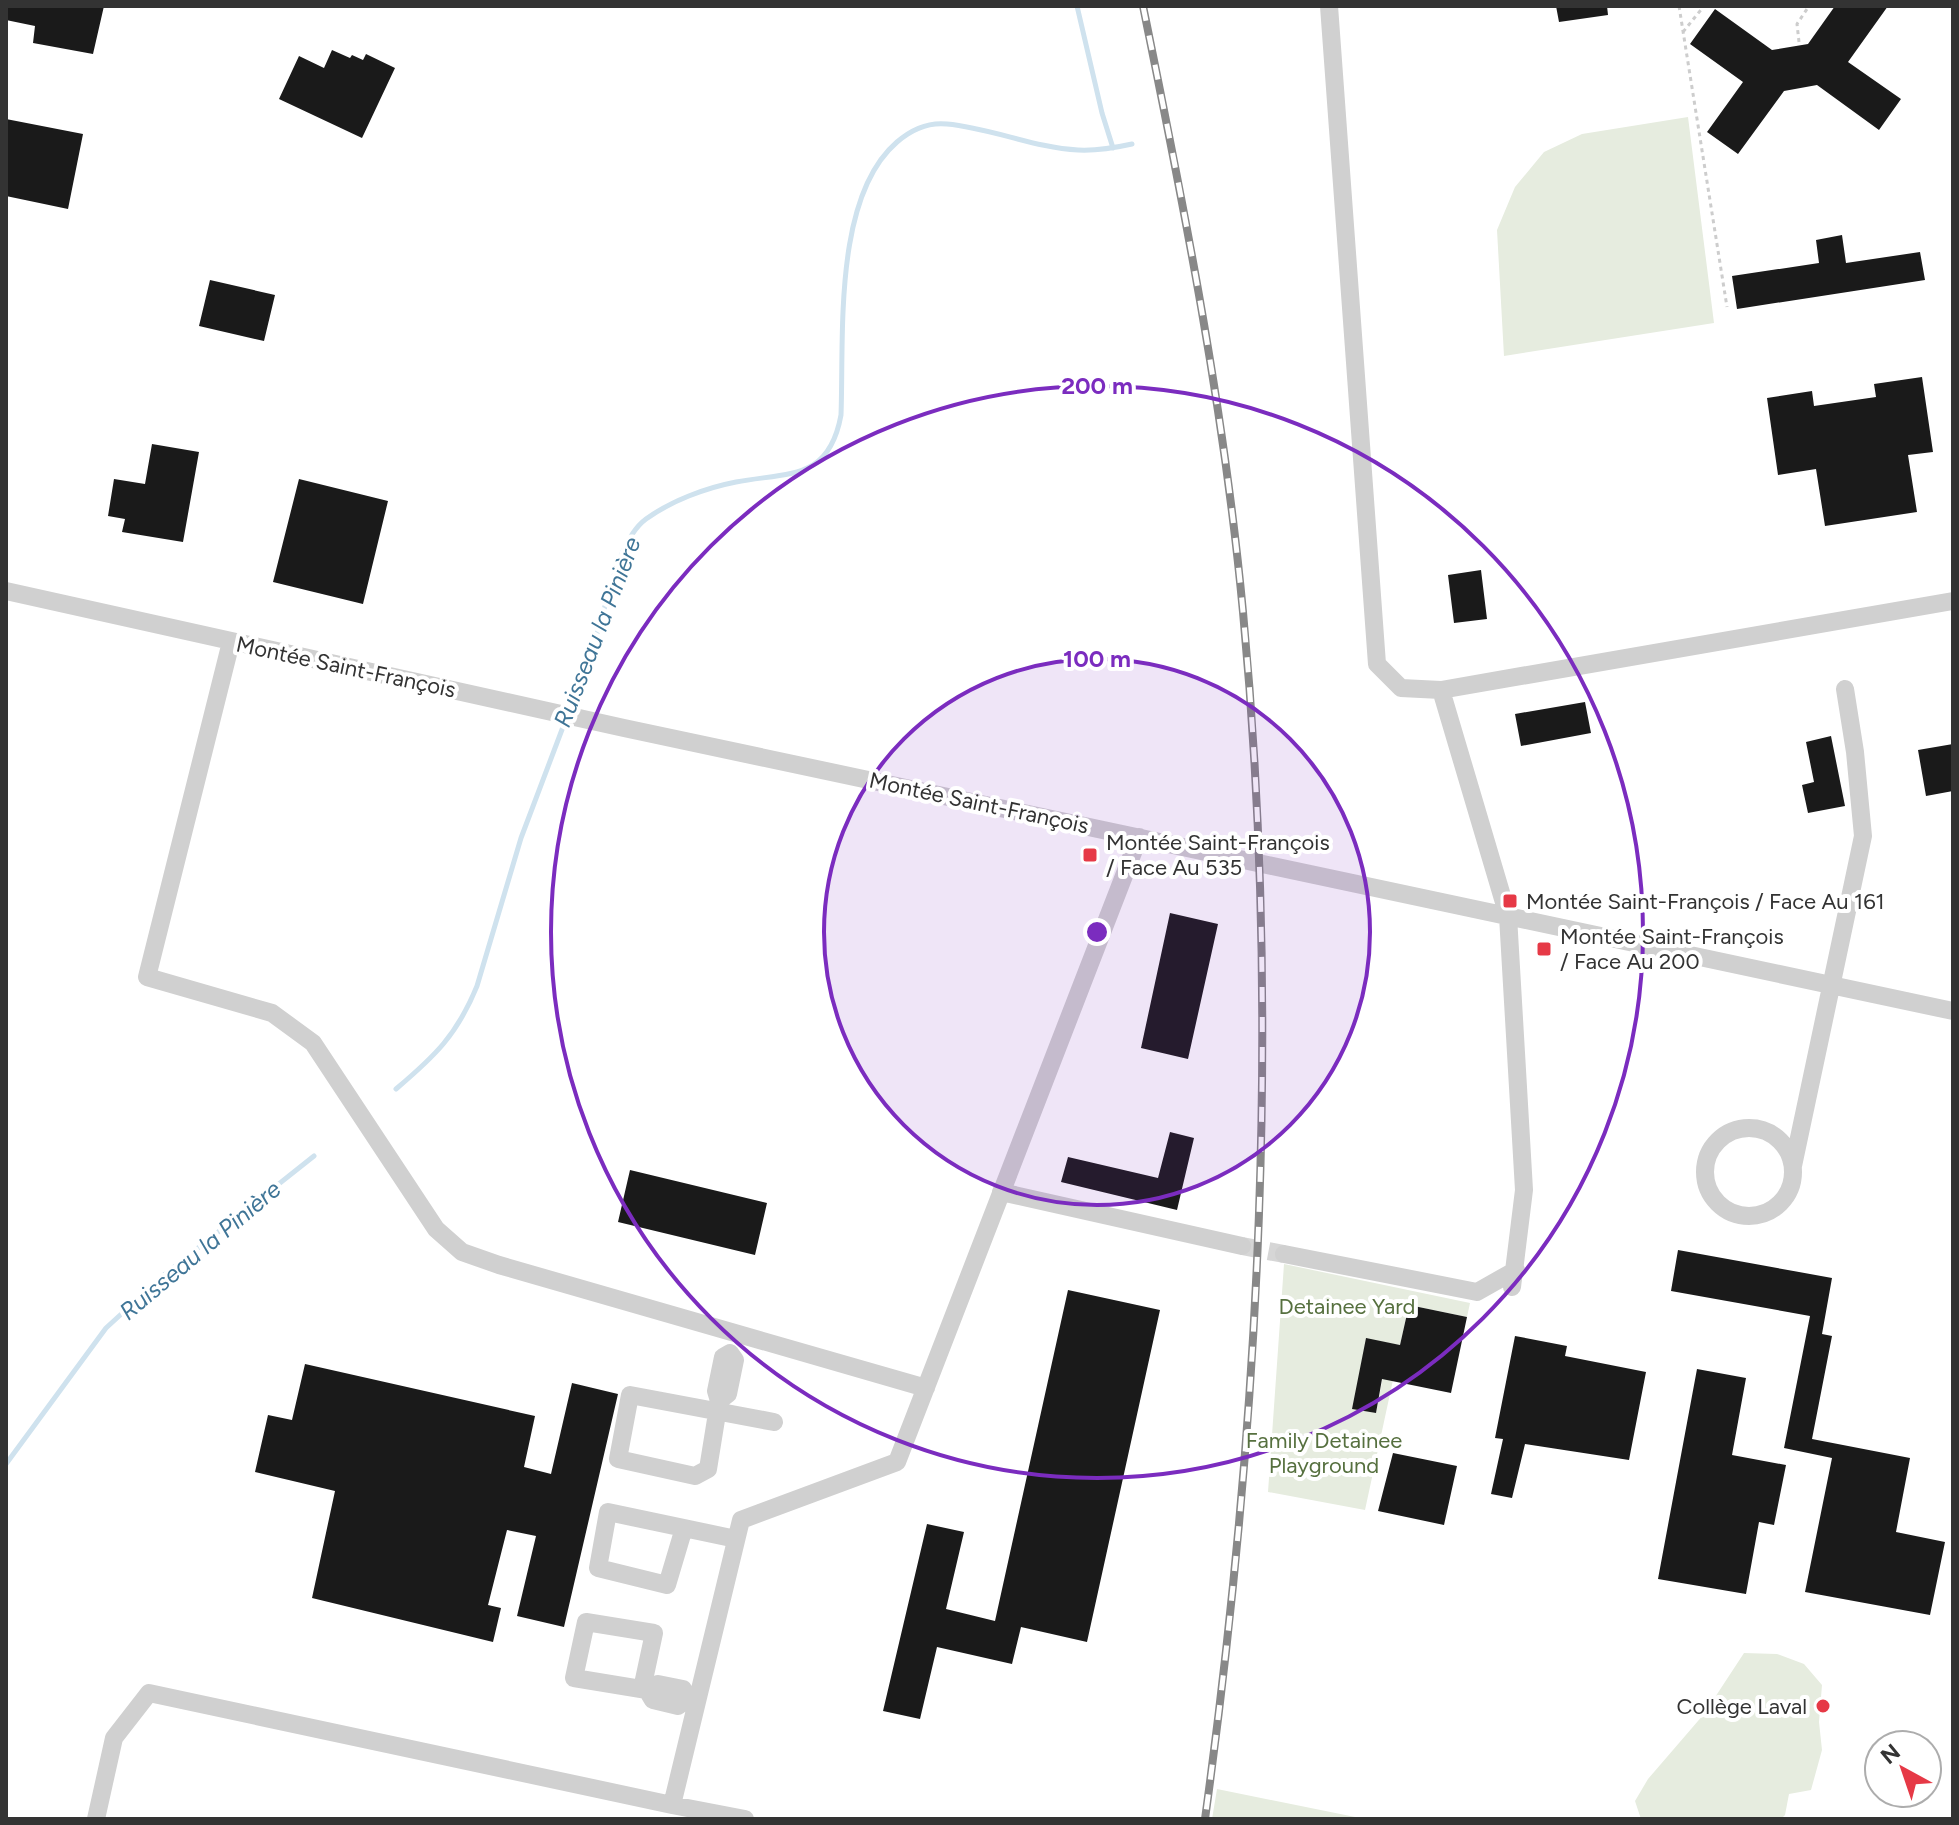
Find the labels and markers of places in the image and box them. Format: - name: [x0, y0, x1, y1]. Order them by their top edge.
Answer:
- place label: Montée Saint-François / Face Au 535: [1106, 829, 1330, 881]
- marker: Montée Saint-François / Face Au 535: [1081, 846, 1099, 864]
- place label: Montée Saint-François / Face Au 161: [1526, 888, 1885, 915]
- marker: Montée Saint-François / Face Au 161: [1501, 892, 1519, 910]
- centre of rings: [1083, 918, 1111, 946]
- place label: Montée Saint-François / Face Au 200: [1560, 923, 1784, 975]
- marker: Montée Saint-François / Face Au 200: [1535, 940, 1553, 958]
- place label: Collège Laval: [1677, 1693, 1807, 1720]
- marker: Collège Laval: [1814, 1697, 1832, 1715]

